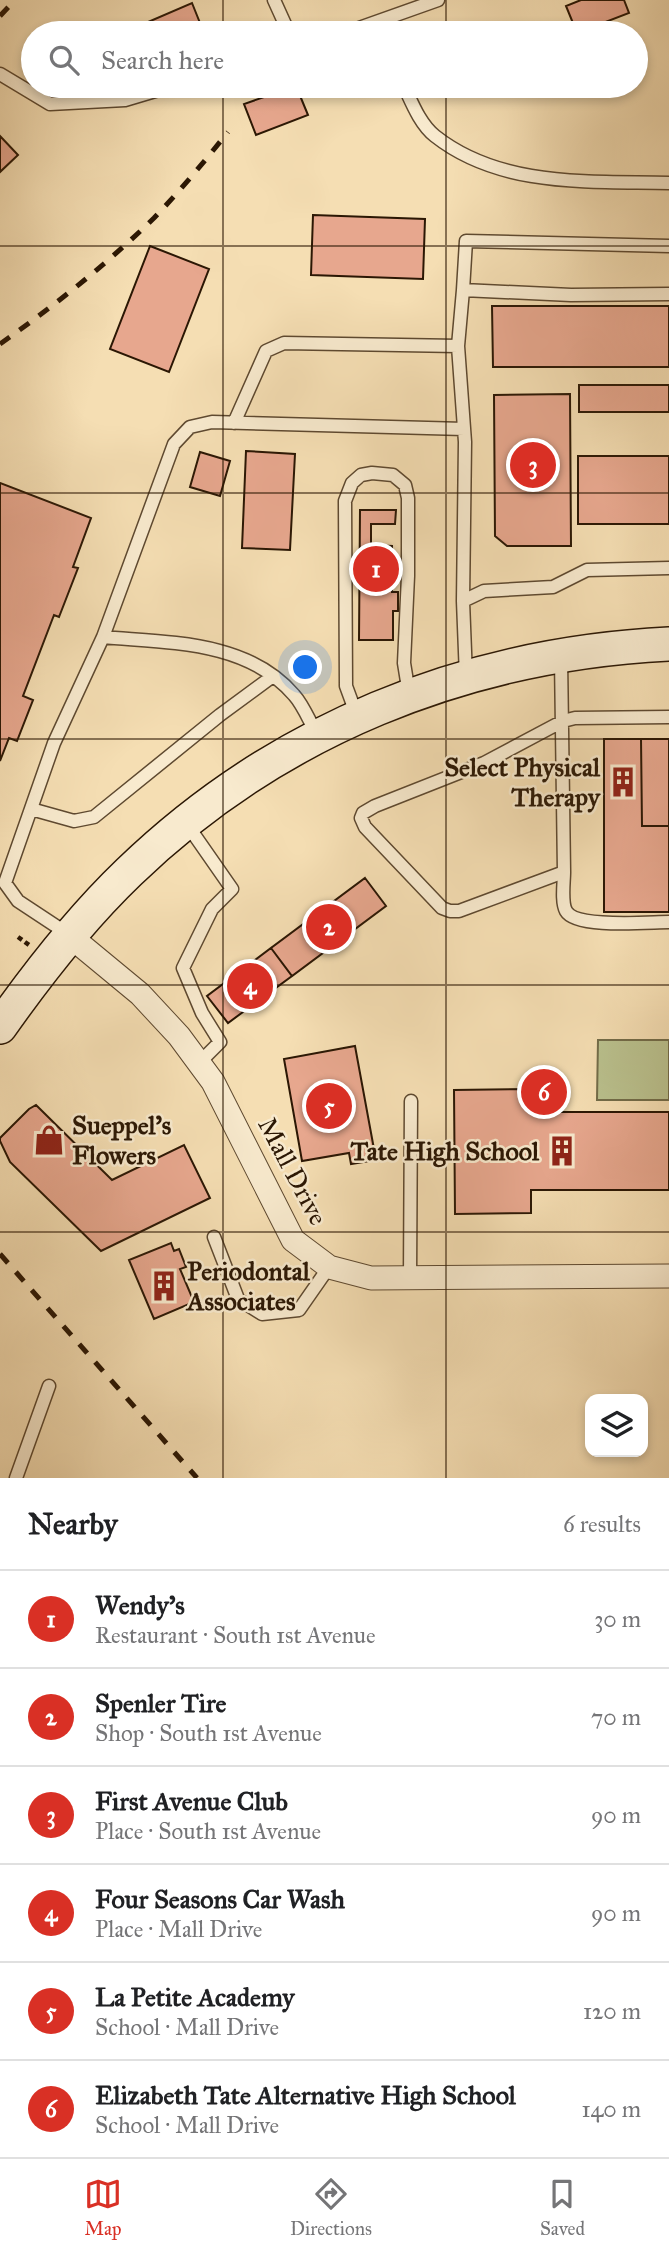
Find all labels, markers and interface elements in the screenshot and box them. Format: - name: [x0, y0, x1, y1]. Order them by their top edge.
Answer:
- search box: [21, 21, 648, 98]
- icon: search: [45, 41, 83, 79]
- text: Search here: [101, 44, 224, 76]
- pin: 3: [510, 439, 556, 491]
- pin: 1: [353, 543, 399, 595]
- your location: [288, 650, 322, 684]
- place label: Select Physical Therapy: [444, 751, 602, 813]
- building icon: Select Physical Therapy: [606, 765, 640, 799]
- pin: 2: [306, 901, 352, 953]
- pin: 4: [227, 960, 273, 1012]
- pin: 6: [521, 1066, 567, 1118]
- pin: 5: [306, 1080, 352, 1132]
- place label: Sueppel's Flowers: [72, 1109, 172, 1171]
- street label: Mall Drive: [251, 1112, 335, 1231]
- shop icon: Sueppel's Flowers: [32, 1123, 66, 1157]
- building icon: Tate High School: [545, 1134, 579, 1168]
- place label: Tate High School: [350, 1135, 540, 1168]
- place label: Periodontal Associates: [185, 1255, 311, 1317]
- building icon: Periodontal Associates: [147, 1269, 181, 1303]
- map controls: [585, 1394, 648, 1457]
- button: layers: [585, 1394, 648, 1457]
- text: Nearby: [28, 1506, 118, 1542]
- text: 6 results: [563, 1510, 641, 1538]
- text: Wendy's: [95, 1589, 185, 1621]
- text: 1: [46, 1605, 56, 1633]
- text: 30 m: [594, 1605, 641, 1633]
- text: Restaurant · South 1st Avenue: [95, 1621, 376, 1649]
- text: Spenler Tire: [95, 1687, 226, 1719]
- text: 2: [45, 1703, 57, 1731]
- text: 70 m: [591, 1703, 641, 1731]
- text: Shop · South 1st Avenue: [95, 1719, 322, 1747]
- text: First Avenue Club: [95, 1785, 288, 1817]
- text: 3: [46, 1801, 56, 1829]
- text: 90 m: [591, 1801, 641, 1829]
- text: Place · South 1st Avenue: [95, 1817, 321, 1845]
- text: Four Seasons Car Wash: [95, 1883, 345, 1915]
- text: 4: [45, 1899, 57, 1927]
- text: 90 m: [591, 1899, 641, 1927]
- text: Place · Mall Drive: [95, 1915, 262, 1943]
- text: La Petite Academy: [95, 1981, 294, 2013]
- text: 5: [46, 1997, 56, 2025]
- text: 120 m: [583, 1997, 641, 2025]
- text: School · Mall Drive: [95, 2013, 279, 2041]
- text: Elizabeth Tate Alternative High School: [95, 2079, 516, 2111]
- text: 6: [45, 2095, 57, 2123]
- text: 140 m: [581, 2095, 641, 2123]
- text: School · Mall Drive: [95, 2111, 279, 2139]
- tab: Map: [84, 2175, 122, 2240]
- tab: Directions: [290, 2175, 372, 2240]
- tab: Saved: [540, 2175, 585, 2240]

